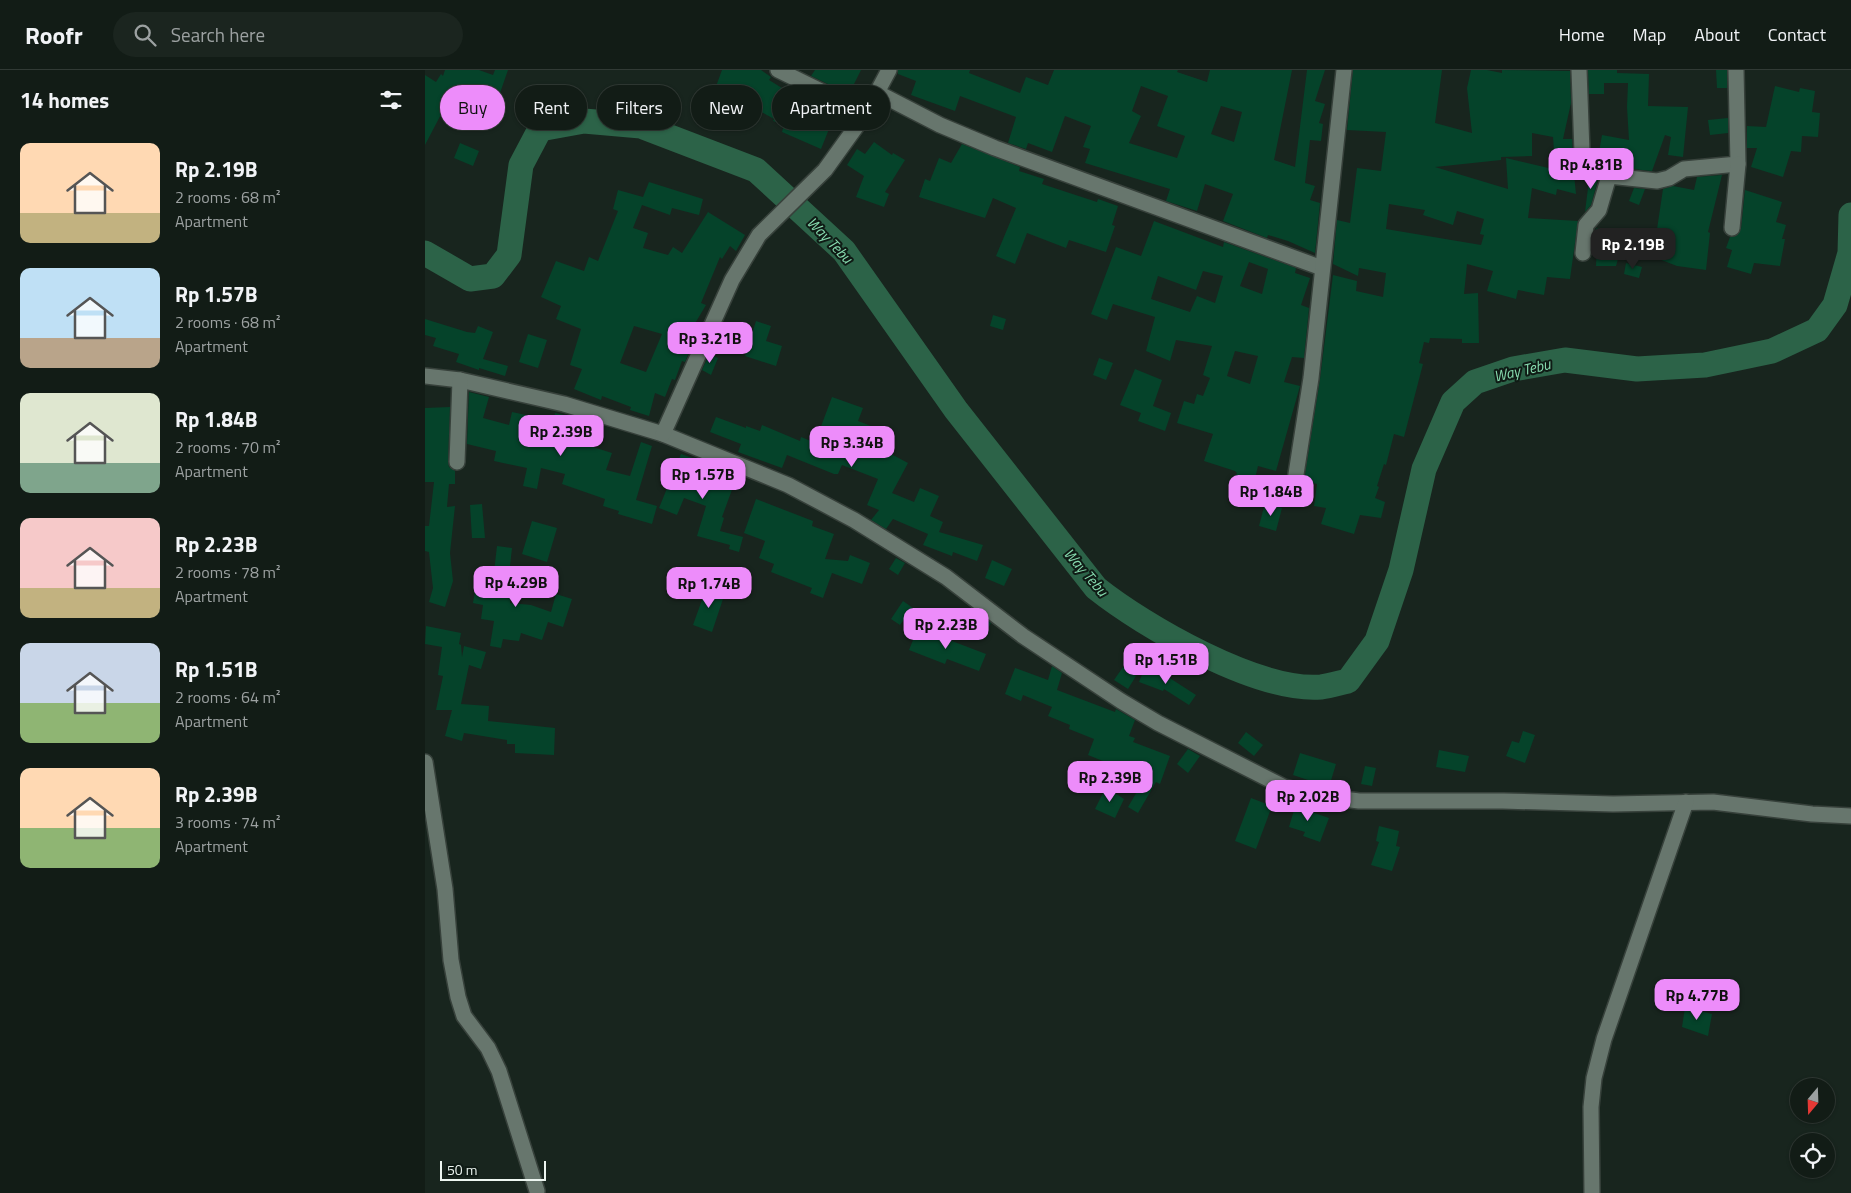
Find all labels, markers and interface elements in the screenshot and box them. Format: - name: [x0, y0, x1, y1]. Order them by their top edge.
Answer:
- search box: [113, 12, 463, 57]
- text: Roofr: [25, 17, 83, 53]
- text: Search here: [171, 20, 265, 49]
- icon: search: [131, 21, 159, 49]
- text: Home: [1559, 21, 1605, 48]
- text: Map: [1633, 21, 1666, 48]
- text: About: [1694, 21, 1740, 48]
- text: Contact: [1768, 21, 1826, 48]
- text: 14 homes: [20, 84, 109, 116]
- chip: Buy: [440, 85, 505, 130]
- chip: Rent: [515, 85, 587, 130]
- chip: Filters: [597, 85, 681, 130]
- chip: New: [691, 85, 762, 130]
- chip: Apartment: [772, 85, 890, 130]
- icon: filters: [377, 86, 405, 114]
- pin: Rp 4.81B: [1539, 148, 1643, 190]
- text: Rp 4.81B: [1560, 152, 1622, 176]
- text: Rp 2.19B: [175, 153, 258, 185]
- icon: home: [60, 163, 120, 223]
- text: 2 rooms · 68 m²: [175, 185, 280, 209]
- text: Apartment: [175, 209, 248, 233]
- water label: Way Tebu: [802, 211, 859, 270]
- pin: Rp 2.19B: [1581, 228, 1685, 270]
- text: Rp 2.19B: [1602, 232, 1664, 256]
- text: Rp 1.57B: [175, 278, 258, 310]
- icon: home: [60, 288, 120, 348]
- text: 2 rooms · 68 m²: [175, 310, 280, 334]
- pin: Rp 3.21B: [658, 322, 762, 364]
- text: Rp 3.21B: [679, 326, 741, 350]
- text: Apartment: [175, 334, 248, 358]
- water label: Way Tebu: [1491, 352, 1554, 388]
- text: Rp 1.84B: [175, 403, 258, 435]
- icon: home: [60, 413, 120, 473]
- pin: Rp 2.39B: [509, 414, 613, 457]
- text: Rp 2.39B: [530, 419, 592, 443]
- pin: Rp 3.34B: [800, 426, 904, 468]
- text: Rp 3.34B: [821, 430, 883, 454]
- text: 2 rooms · 70 m²: [175, 435, 280, 459]
- pin: Rp 1.57B: [651, 458, 755, 500]
- text: Apartment: [175, 459, 248, 483]
- text: Rp 1.57B: [672, 462, 734, 486]
- pin: Rp 1.84B: [1219, 474, 1323, 517]
- text: Rp 1.84B: [1240, 479, 1302, 503]
- text: Rp 2.23B: [175, 528, 258, 560]
- icon: home: [60, 538, 120, 598]
- water label: Way Tebu: [1058, 543, 1115, 602]
- text: 2 rooms · 78 m²: [175, 560, 280, 584]
- pin: Rp 4.29B: [464, 566, 568, 608]
- pin: Rp 1.74B: [657, 566, 761, 609]
- text: Rp 4.29B: [485, 570, 547, 594]
- text: Rp 1.74B: [678, 571, 740, 595]
- text: Apartment: [175, 584, 248, 608]
- pin: Rp 2.23B: [894, 608, 998, 650]
- text: Rp 2.23B: [915, 612, 977, 636]
- pin: Rp 1.51B: [1114, 642, 1218, 685]
- text: Rp 1.51B: [1135, 647, 1197, 671]
- text: Rp 1.51B: [175, 653, 258, 685]
- icon: home: [60, 663, 120, 723]
- text: 2 rooms · 64 m²: [175, 685, 280, 709]
- text: Apartment: [175, 709, 248, 733]
- pin: Rp 2.39B: [1058, 760, 1162, 803]
- text: Rp 2.39B: [1079, 765, 1141, 789]
- text: Rp 2.39B: [175, 778, 258, 810]
- pin: Rp 2.02B: [1256, 780, 1360, 822]
- text: Rp 2.02B: [1277, 784, 1339, 808]
- icon: home: [60, 788, 120, 848]
- text: 3 rooms · 74 m²: [175, 810, 280, 834]
- text: Apartment: [175, 834, 248, 858]
- pin: Rp 4.77B: [1645, 978, 1749, 1021]
- text: Rp 4.77B: [1666, 983, 1728, 1007]
- north arrow: [1790, 1078, 1835, 1122]
- map controls: [1790, 1078, 1835, 1178]
- button: locate: [1790, 1133, 1835, 1178]
- scale bar: [440, 1158, 546, 1181]
- text: 50 m: [447, 1159, 477, 1180]

